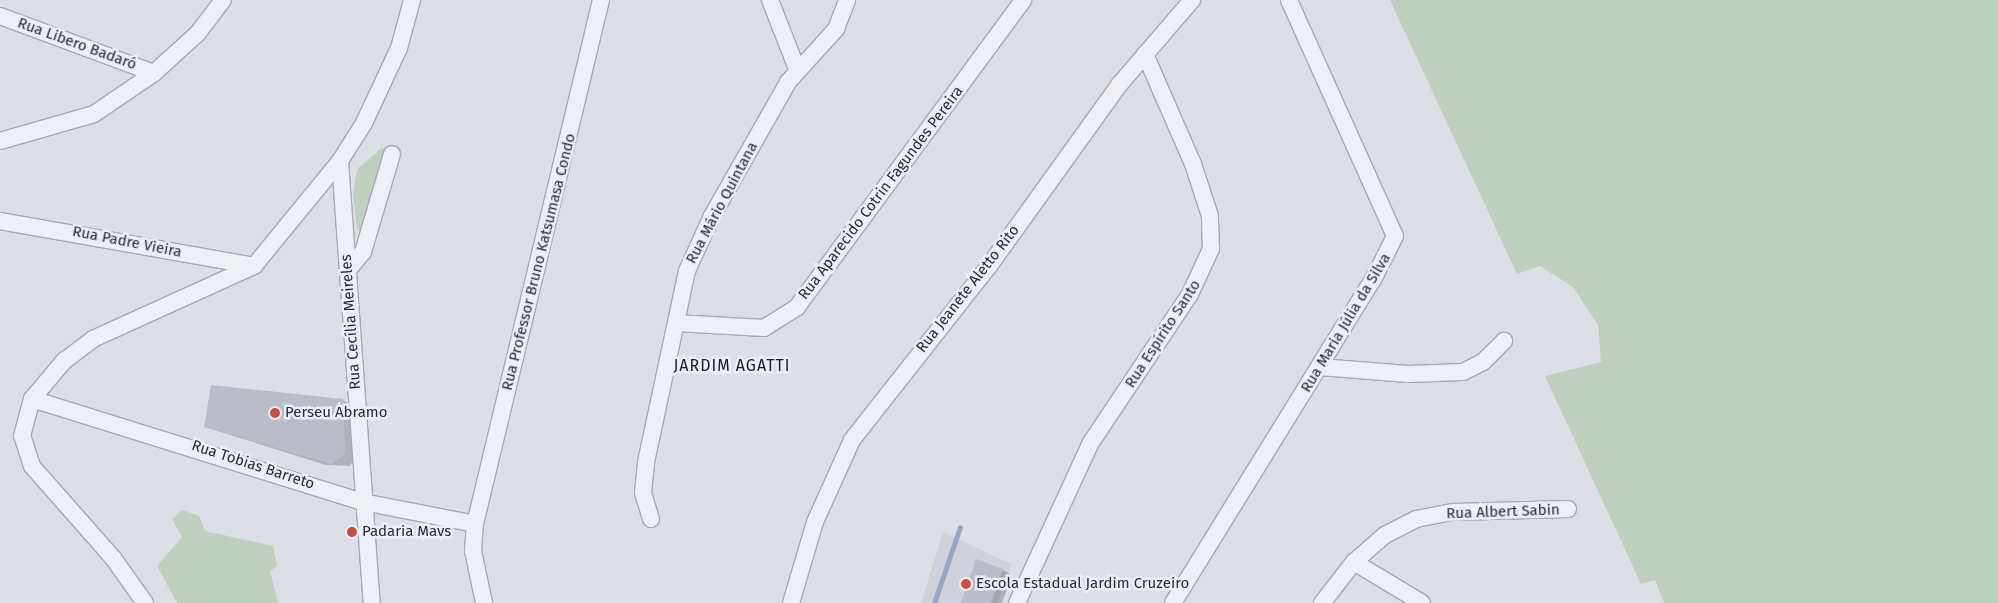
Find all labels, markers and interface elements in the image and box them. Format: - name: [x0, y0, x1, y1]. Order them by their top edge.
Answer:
- street label: Rua Libero Badaró: [15, 14, 139, 74]
- street label: Rua Aparecido Cotrin Fagundes Pereira: [795, 83, 967, 303]
- street label: Rua Professor Bruno Katsumasa Condo: [498, 132, 580, 392]
- street label: Rua Mário Quintana: [682, 139, 762, 267]
- street label: Rua Jeanete Aletto Rito: [913, 222, 1023, 356]
- street label: Rua Padre Vieira: [71, 223, 183, 261]
- street label: Rua Maria Júlia da Silva: [1297, 250, 1395, 396]
- street label: Rua Cecília Meireles: [337, 254, 365, 390]
- street label: Rua Espírito Santo: [1121, 277, 1205, 391]
- district label: JARDIM AGATTI: [672, 356, 792, 376]
- place label: Perseu Abramo: [285, 404, 387, 422]
- marker: Perseu Abramo: [269, 407, 281, 419]
- street label: Rua Tobias Barreto: [189, 437, 317, 493]
- street label: Rua Albert Sabin: [1446, 501, 1560, 523]
- place label: Padaria Mavs: [362, 523, 451, 541]
- marker: Padaria Mavs: [346, 526, 358, 538]
- place label: Escola Estadual Jardim Cruzeiro: [976, 575, 1189, 593]
- marker: Escola Estadual Jardim Cruzeiro: [960, 578, 972, 590]

